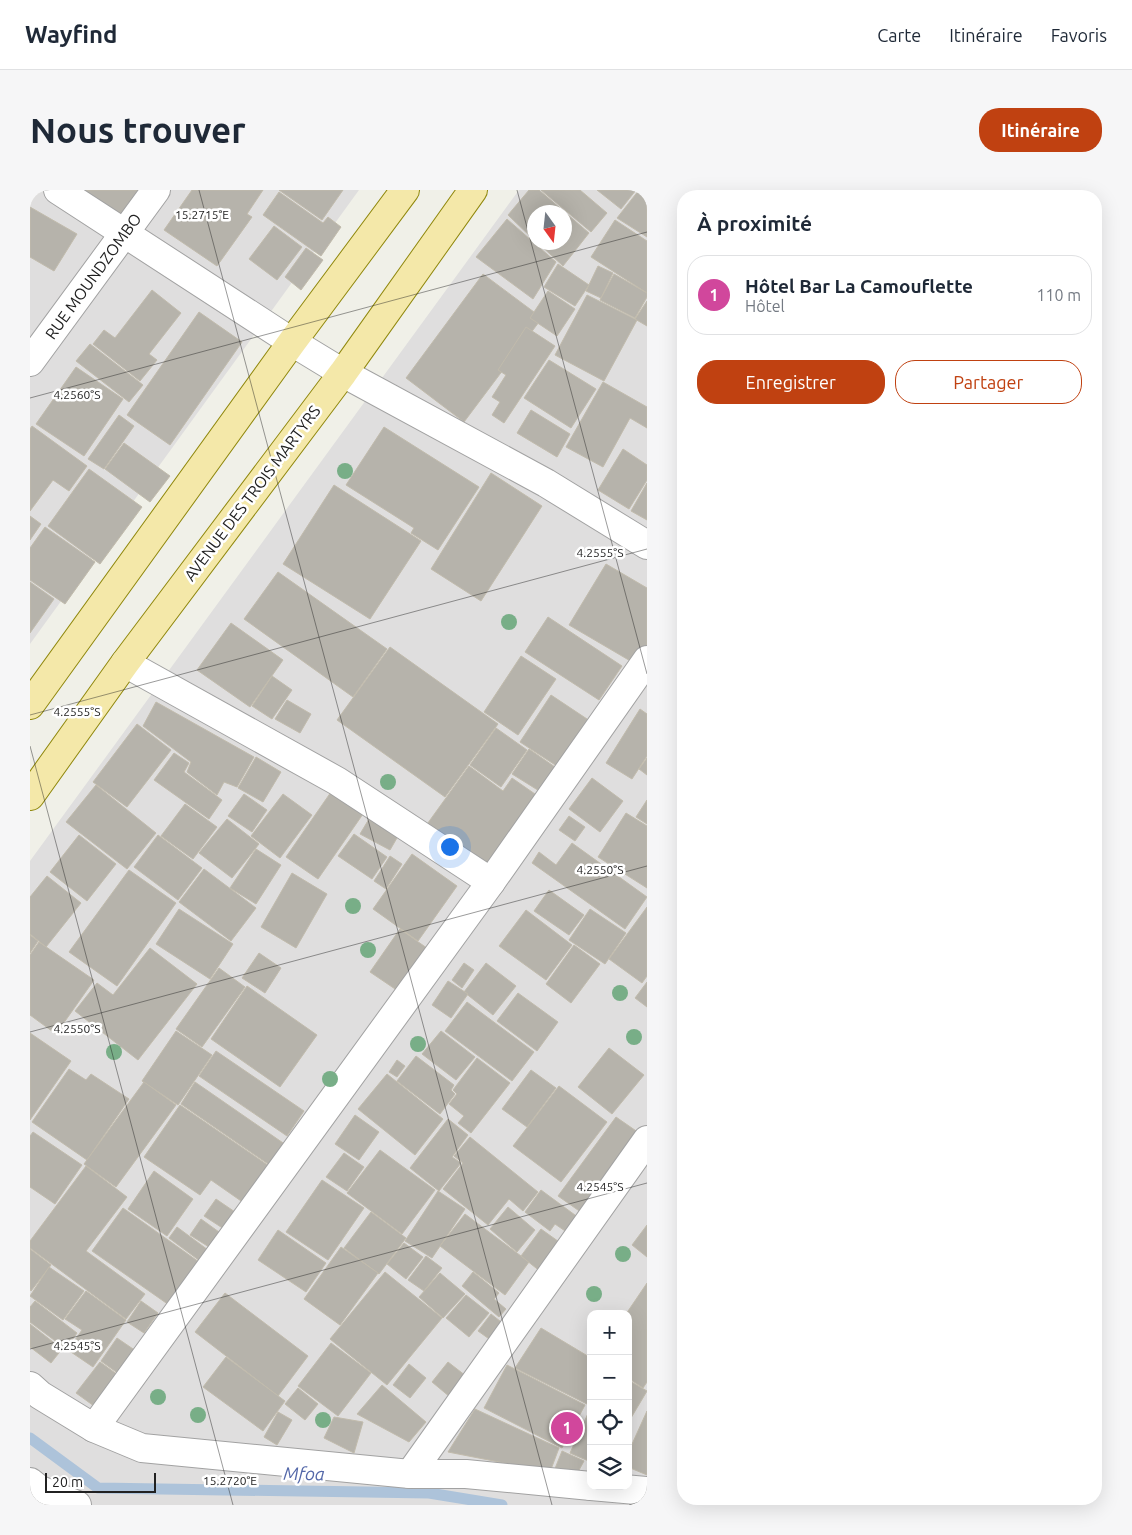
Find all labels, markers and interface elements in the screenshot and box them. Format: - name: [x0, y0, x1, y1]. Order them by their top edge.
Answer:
- text: Wayfind: [25, 21, 117, 48]
- text: Carte: [877, 25, 921, 45]
- text: Itinéraire: [949, 25, 1023, 45]
- text: Favoris: [1051, 25, 1107, 45]
- button: Itinéraire: [979, 108, 1102, 152]
- text: Nous trouver: [30, 110, 246, 150]
- north arrow: [527, 205, 572, 250]
- text: 15.2715°E: [175, 208, 229, 221]
- street label: RUE MOUNDZOMBO: [41, 210, 145, 342]
- text: À proximité: [697, 211, 812, 235]
- text: Hôtel Bar La Camouflette: [745, 275, 973, 297]
- text: 1: [709, 286, 719, 304]
- text: 110 m: [1036, 286, 1081, 304]
- text: Hôtel: [745, 297, 785, 315]
- button: Enregistrer: [697, 360, 885, 404]
- button: Partager: [895, 360, 1082, 404]
- text: 4.2560°S: [54, 388, 100, 401]
- street label: AVENUE DES TROIS MARTYRS: [180, 402, 324, 584]
- text: 4.2555°S: [577, 546, 623, 559]
- text: 4.2555°S: [54, 705, 100, 718]
- your location: [437, 834, 463, 860]
- text: 4.2550°S: [577, 863, 623, 876]
- text: 4.2550°S: [54, 1022, 100, 1035]
- text: 4.2545°S: [577, 1180, 623, 1193]
- map controls: [587, 1310, 632, 1490]
- button: +: [587, 1310, 632, 1355]
- text: 4.2545°S: [54, 1339, 100, 1352]
- button: −: [587, 1355, 632, 1400]
- button: locate: [587, 1400, 632, 1445]
- pin: 1: [551, 1409, 583, 1447]
- button: layers: [587, 1445, 632, 1490]
- water label: Mfoa: [283, 1463, 325, 1484]
- scale bar: [45, 1470, 156, 1493]
- text: 20 m: [52, 1474, 83, 1490]
- text: 15.2720°E: [203, 1474, 257, 1487]

